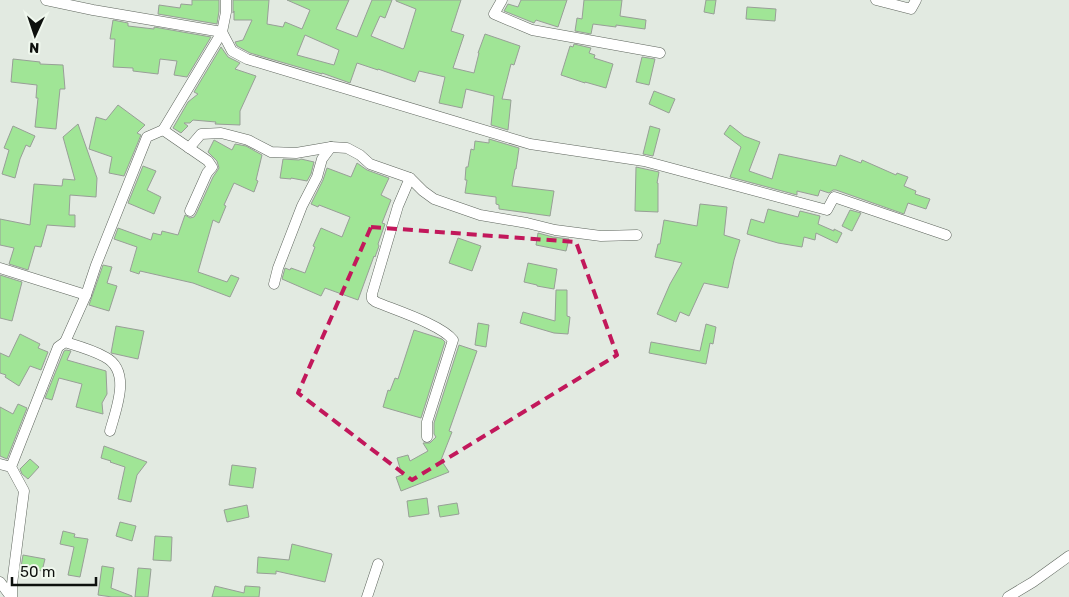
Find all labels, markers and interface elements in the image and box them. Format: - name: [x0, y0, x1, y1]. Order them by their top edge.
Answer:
- north arrow: [10, 10, 60, 60]
- text: N: [29, 39, 40, 56]
- scale bar: [12, 554, 96, 586]
- text: 50 m: [20, 563, 55, 581]

